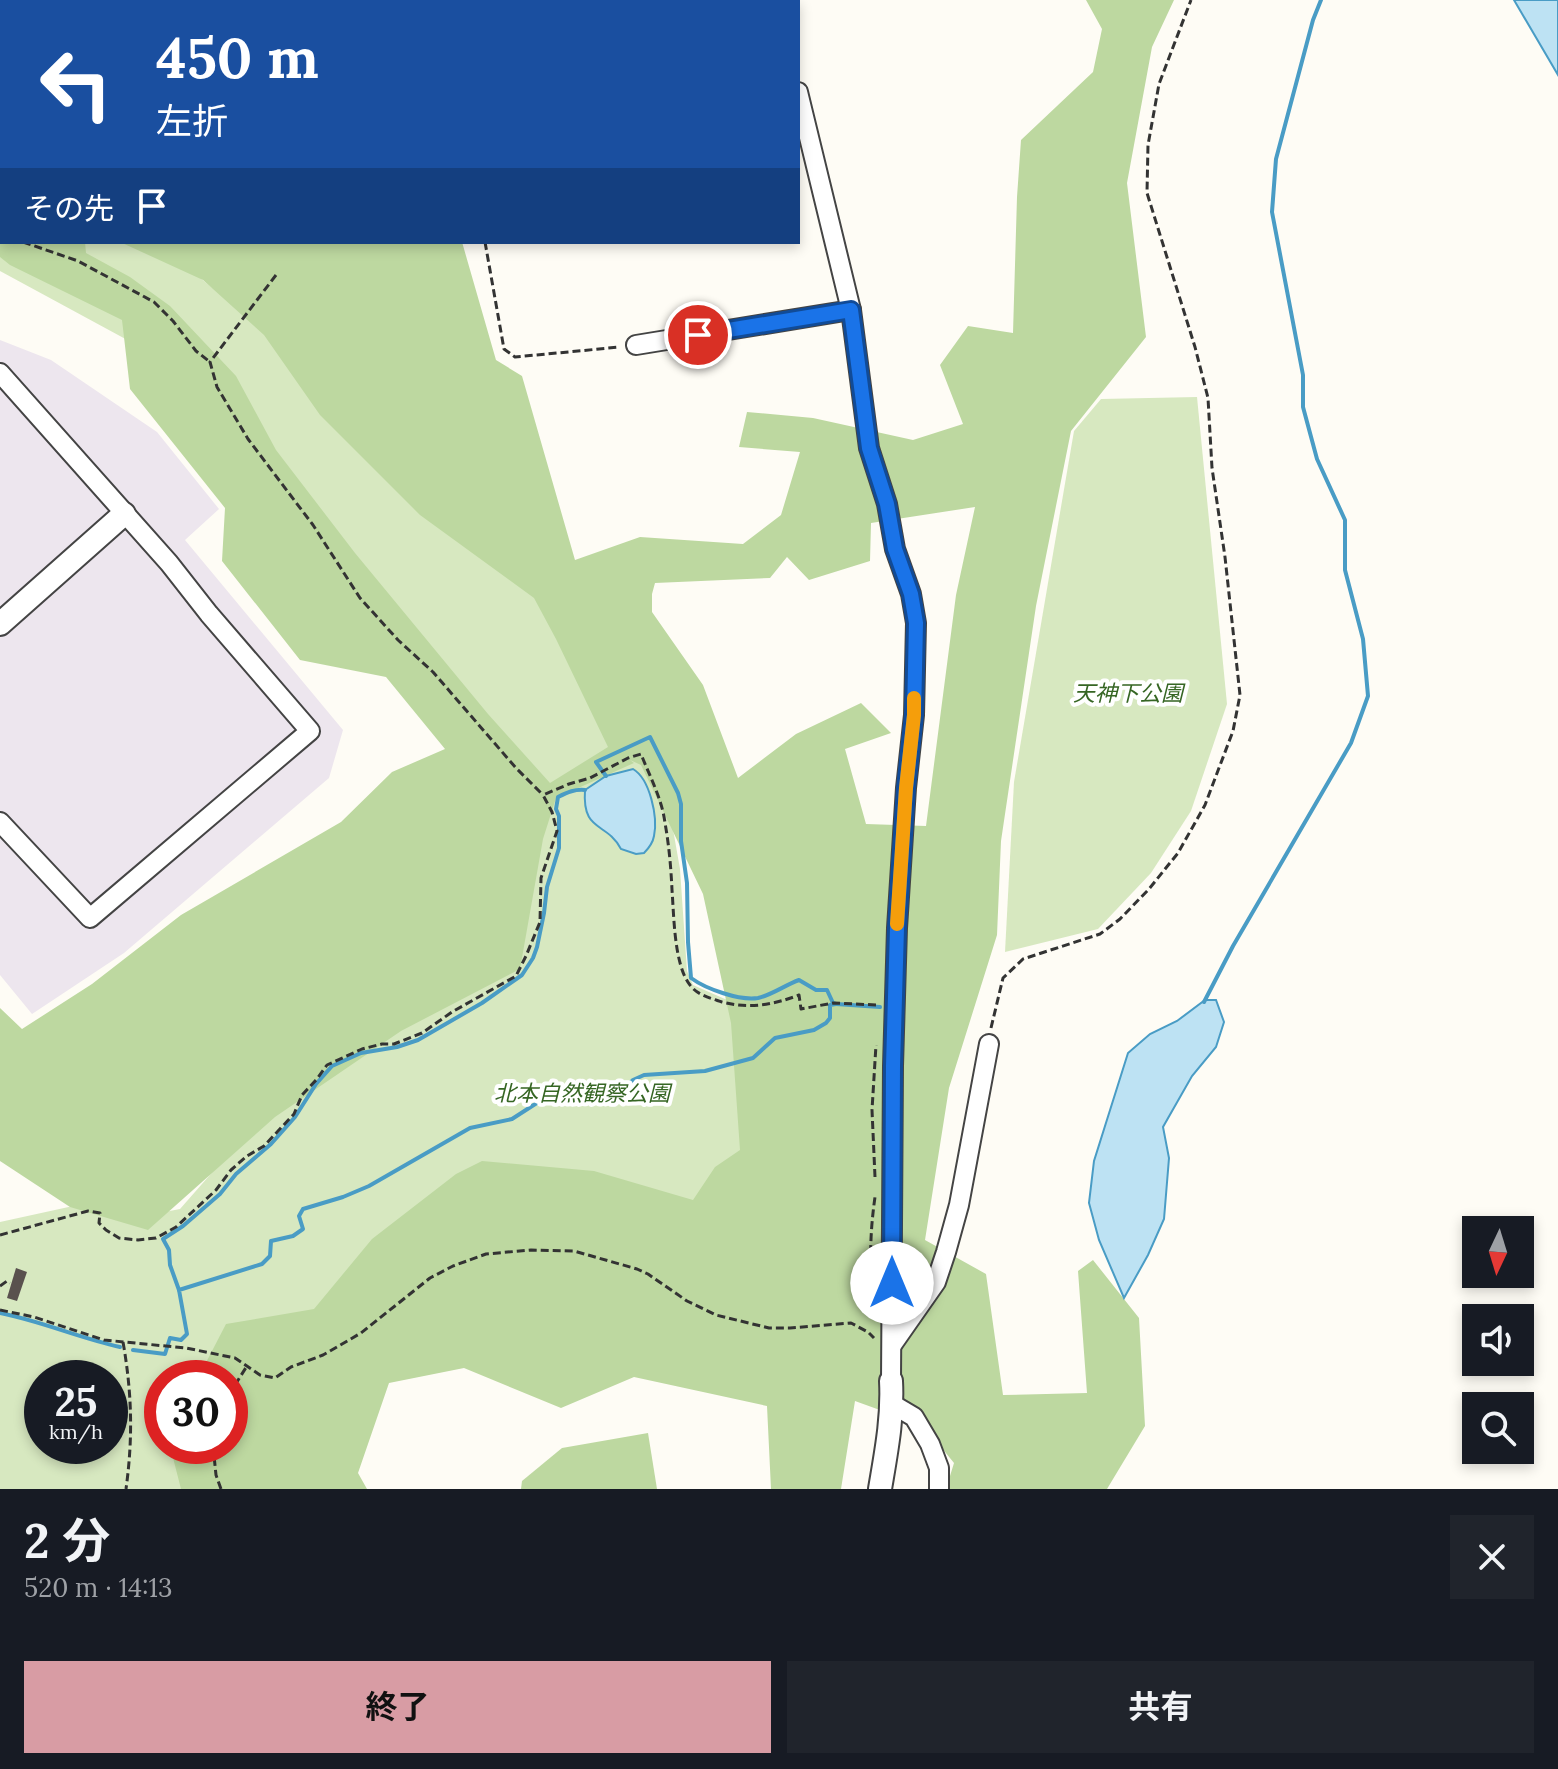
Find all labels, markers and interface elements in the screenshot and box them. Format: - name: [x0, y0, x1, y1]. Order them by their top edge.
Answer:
- text: 450 m: [156, 22, 319, 93]
- icon: left: [24, 32, 128, 136]
- text: 左折: [156, 98, 228, 144]
- icon: arrive: [130, 184, 174, 228]
- text: その先: [24, 189, 114, 227]
- pin: [664, 301, 732, 369]
- icon: arrive: [676, 313, 720, 357]
- park label: 天神下公園: [1073, 679, 1186, 707]
- park label: 北本自然観察公園: [494, 1079, 673, 1107]
- north arrow: [1462, 1216, 1534, 1288]
- map controls: [1462, 1216, 1534, 1464]
- position arrow: [850, 1241, 934, 1325]
- button: sound: [1462, 1304, 1534, 1376]
- speed limit sign: 30: [144, 1360, 248, 1464]
- text: 25: [55, 1376, 97, 1427]
- button: search: [1462, 1392, 1534, 1464]
- text: km/h: [49, 1419, 103, 1444]
- text: 2 分: [24, 1510, 110, 1571]
- button: close: [1450, 1515, 1534, 1599]
- text: 520 m · 14:13: [24, 1571, 173, 1604]
- button: 終了: [24, 1661, 771, 1753]
- button: 共有: [787, 1661, 1534, 1753]

